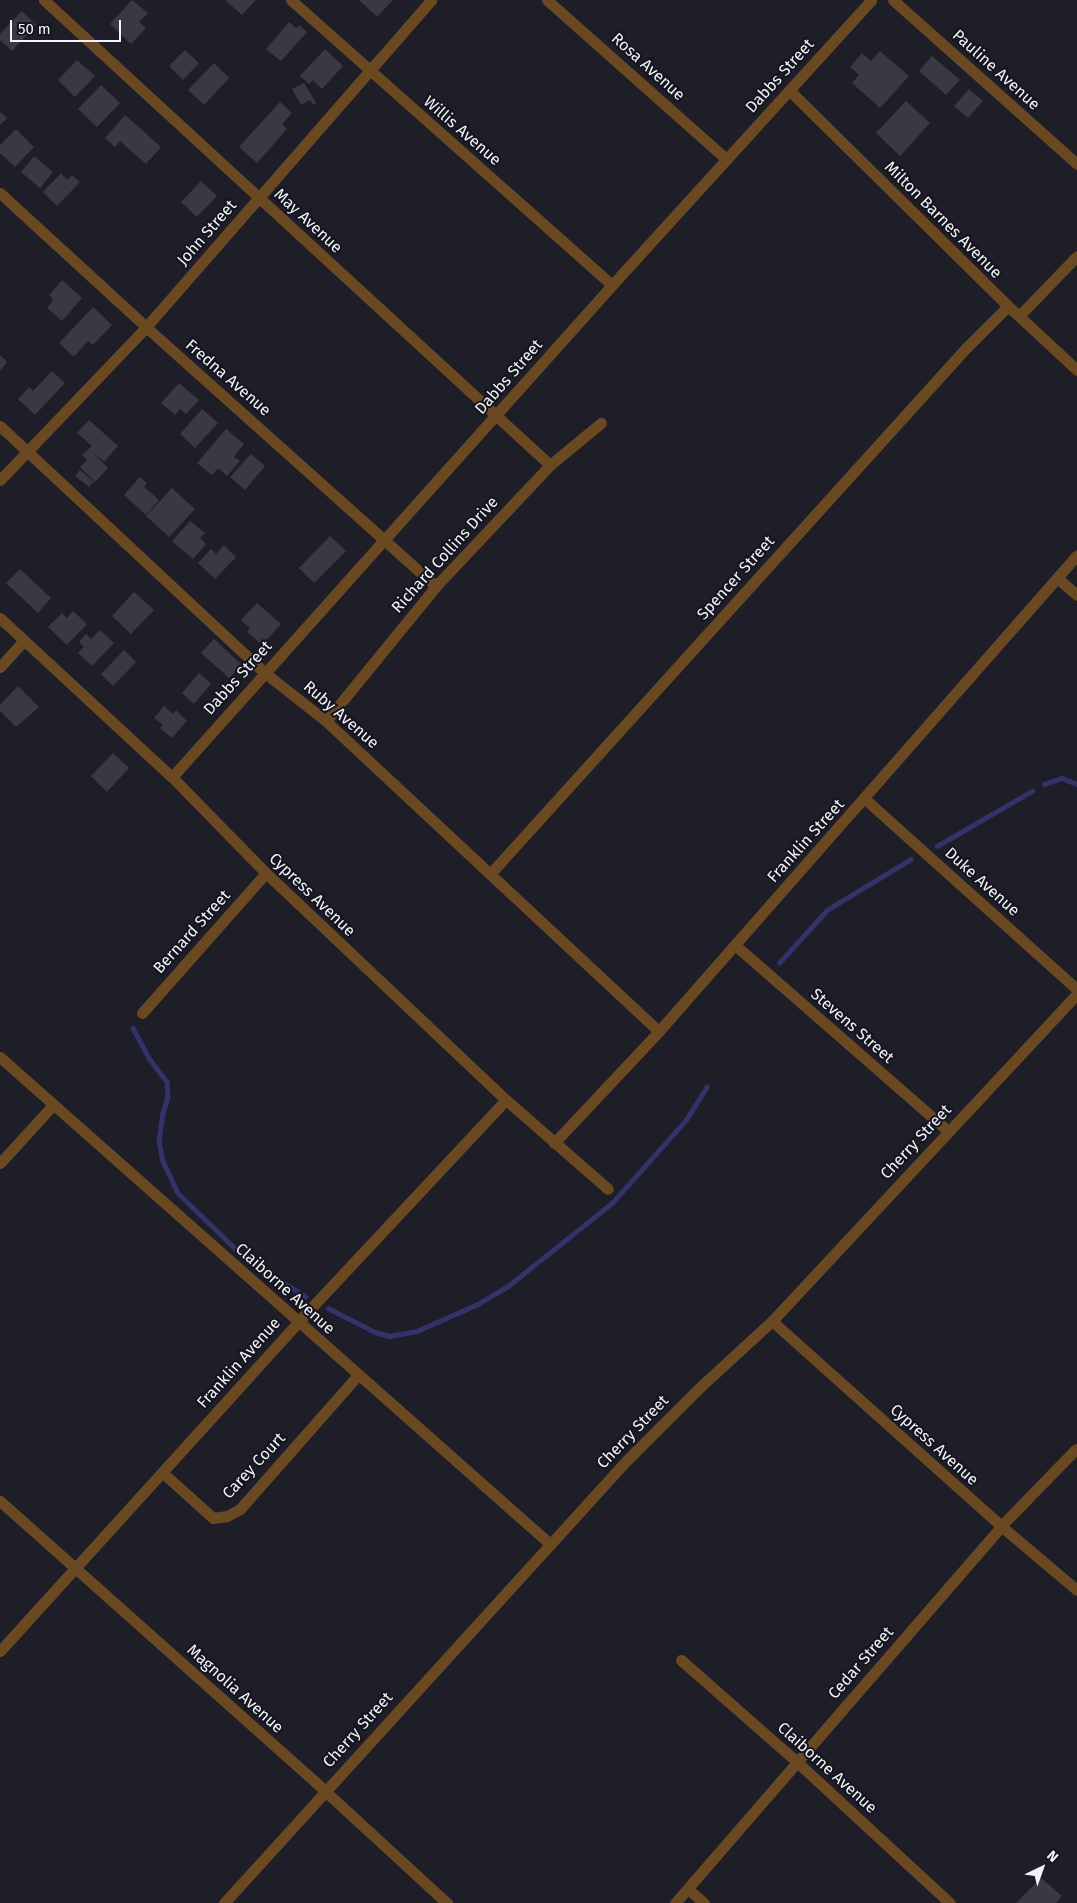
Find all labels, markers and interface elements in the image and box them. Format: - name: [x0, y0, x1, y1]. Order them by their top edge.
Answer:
- scale bar: [12, 10, 124, 42]
- text: 50 m: [18, 20, 51, 38]
- street label: Pauline Avenue: [948, 26, 1044, 114]
- street label: Rosa Avenue: [607, 29, 689, 105]
- street label: Dabbs Street: [742, 35, 818, 117]
- street label: Willis Avenue: [419, 92, 505, 170]
- street label: Milton Barnes Avenue: [880, 157, 1006, 283]
- street label: May Avenue: [270, 185, 346, 257]
- street label: John Street: [173, 196, 241, 270]
- street label: Fredna Avenue: [181, 336, 275, 420]
- street label: Dabbs Street: [471, 336, 547, 418]
- street label: Richard Collins Drive: [388, 493, 502, 617]
- street label: Spencer Street: [693, 532, 779, 624]
- street label: Dabbs Street: [200, 637, 276, 719]
- street label: Ruby Avenue: [299, 677, 383, 753]
- street label: Franklin Street: [764, 795, 848, 887]
- street label: Duke Avenue: [941, 844, 1023, 920]
- street label: Cypress Avenue: [265, 849, 359, 941]
- street label: Bernard Street: [150, 886, 234, 978]
- street label: Stevens Street: [806, 985, 898, 1067]
- street label: Cherry Street: [877, 1101, 955, 1183]
- street label: Claiborne Avenue: [231, 1239, 339, 1339]
- street label: Franklin Avenue: [193, 1314, 285, 1412]
- street label: Cherry Street: [593, 1391, 673, 1473]
- street label: Cypress Avenue: [886, 1400, 982, 1490]
- street label: Carey Court: [219, 1429, 289, 1503]
- street label: Cedar Street: [824, 1623, 898, 1703]
- street label: Magnolia Avenue: [183, 1641, 287, 1737]
- street label: Cherry Street: [319, 1688, 397, 1772]
- street label: Claiborne Avenue: [773, 1718, 881, 1818]
- north arrow: [1017, 1843, 1067, 1893]
- text: N: [1043, 1847, 1062, 1866]

